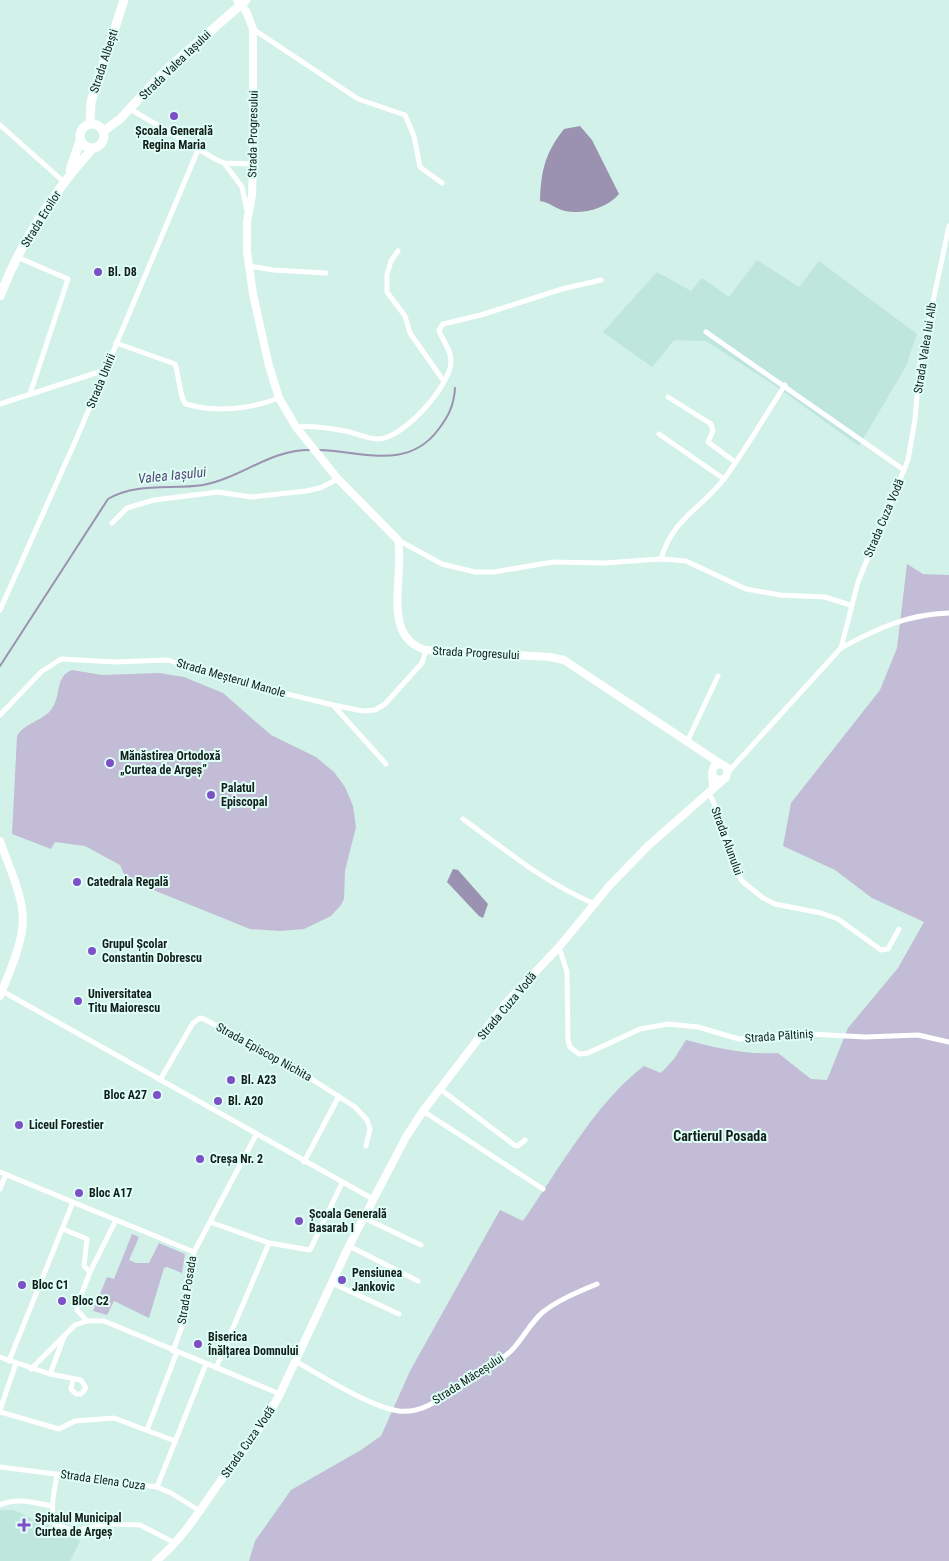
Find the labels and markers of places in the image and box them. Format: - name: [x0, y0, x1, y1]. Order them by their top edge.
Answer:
- marker: Școala Generală Regina Maria: [168, 110, 180, 122]
- place label: Școala Generală Regina Maria: [135, 124, 213, 152]
- place label: Bl. D8: [108, 265, 137, 279]
- marker: Bl. D8: [92, 266, 104, 278]
- place label: Mănăstirea Ortodoxă „Curtea de Argeș”: [120, 749, 221, 778]
- marker: Mănăstirea Ortodoxă „Curtea de Argeș”: [104, 757, 116, 769]
- place label: Palatul Episcopal: [221, 781, 267, 809]
- marker: Palatul Episcopal: [205, 789, 217, 801]
- place label: Catedrala Regală: [87, 875, 169, 889]
- marker: Catedrala Regală: [71, 876, 83, 888]
- place label: Grupul Școlar Constantin Dobrescu: [102, 937, 202, 965]
- marker: Grupul Școlar Constantin Dobrescu: [86, 945, 98, 957]
- place label: Universitatea Titu Maiorescu: [88, 987, 160, 1015]
- marker: Universitatea Titu Maiorescu: [72, 995, 84, 1007]
- place label: Bl. A23: [241, 1073, 276, 1087]
- marker: Bl. A23: [225, 1074, 237, 1086]
- place label: Bloc A27: [104, 1088, 147, 1102]
- marker: Bloc A27: [151, 1089, 163, 1101]
- place label: Bl. A20: [228, 1094, 263, 1108]
- marker: Bl. A20: [212, 1095, 224, 1107]
- place label: Liceul Forestier: [29, 1118, 104, 1132]
- marker: Liceul Forestier: [13, 1119, 25, 1131]
- place label: Creșa Nr. 2: [210, 1152, 263, 1167]
- marker: Creșa Nr. 2: [194, 1153, 206, 1165]
- place label: Bloc A17: [89, 1186, 132, 1200]
- marker: Bloc A17: [73, 1187, 85, 1199]
- place label: Școala Generală Basarab I: [309, 1207, 387, 1235]
- marker: Școala Generală Basarab I: [293, 1215, 305, 1227]
- place label: Pensiunea Jankovic: [352, 1266, 402, 1294]
- marker: Pensiunea Jankovic: [336, 1274, 348, 1286]
- place label: Bloc C1: [32, 1278, 69, 1292]
- marker: Bloc C1: [16, 1279, 28, 1291]
- place label: Bloc C2: [72, 1294, 109, 1308]
- marker: Bloc C2: [56, 1295, 68, 1307]
- place label: Biserica Înălțarea Domnului: [207, 1330, 299, 1359]
- marker: Biserica Înălțarea Domnului: [192, 1338, 204, 1350]
- place label: Spitalul Municipal Curtea de Argeș: [35, 1511, 122, 1540]
- marker: Spitalul Municipal Curtea de Argeș: [17, 1518, 31, 1532]

